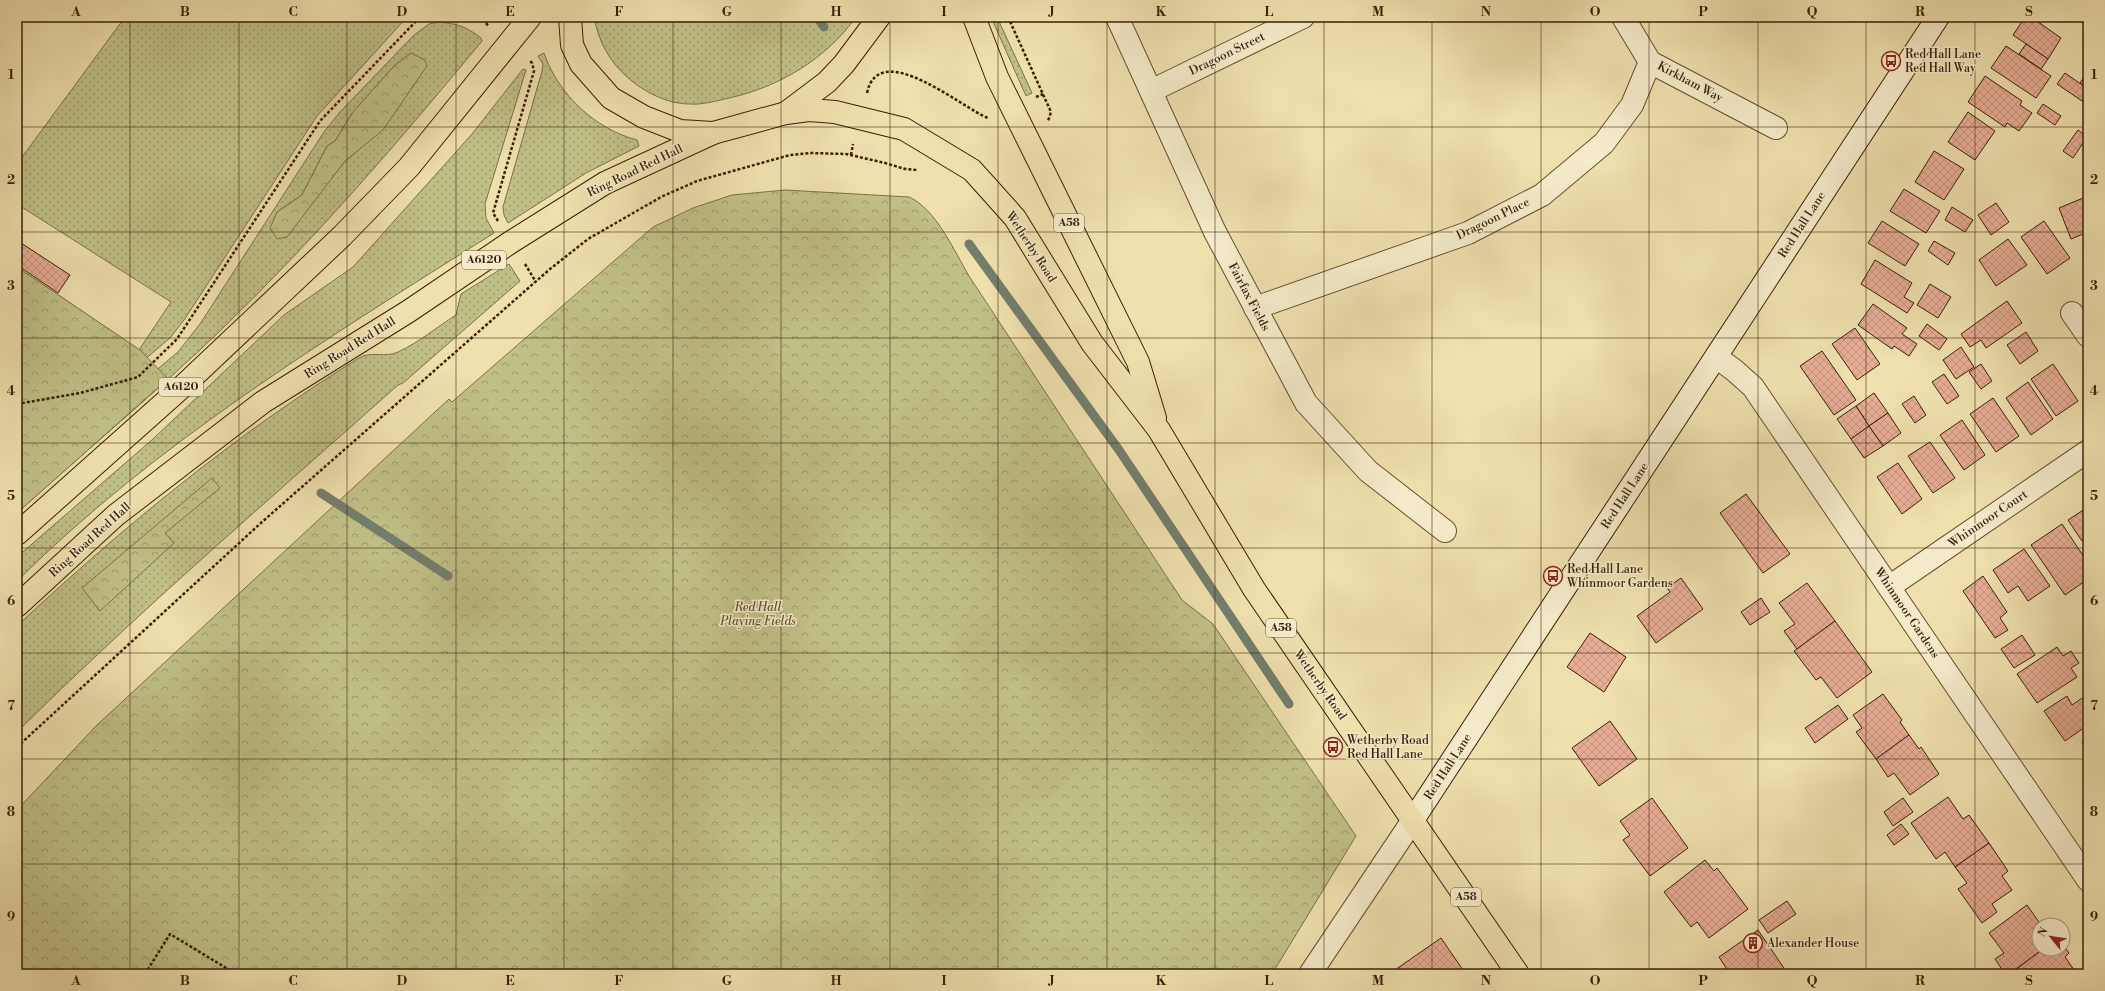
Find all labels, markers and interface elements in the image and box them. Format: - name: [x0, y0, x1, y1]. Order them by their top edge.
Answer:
- text: A: [70, 4, 81, 20]
- text: B: [180, 4, 190, 20]
- text: C: [288, 4, 298, 20]
- text: D: [397, 4, 407, 20]
- text: E: [505, 4, 515, 20]
- text: F: [614, 4, 624, 20]
- text: G: [722, 4, 733, 20]
- text: H: [831, 4, 842, 20]
- text: I: [941, 4, 947, 20]
- text: J: [1047, 4, 1055, 20]
- text: K: [1156, 4, 1167, 20]
- text: L: [1265, 4, 1274, 20]
- text: M: [1372, 4, 1384, 20]
- text: N: [1481, 4, 1492, 20]
- text: O: [1590, 4, 1601, 20]
- text: P: [1698, 4, 1708, 20]
- text: Q: [1807, 4, 1818, 20]
- text: R: [1915, 4, 1925, 20]
- text: S: [2025, 4, 2033, 20]
- street label: Dragoon Street: [1187, 29, 1268, 79]
- place label: Red Hall Lane Red Hall Way: [1905, 47, 1981, 76]
- bus stop icon: Red Hall Lane Red Hall Way: [1880, 50, 1902, 72]
- street label: Kirkham Way: [1655, 58, 1726, 106]
- text: 1: [8, 67, 15, 83]
- text: 1: [2091, 67, 2098, 83]
- street label: Ring Road Red Hall: [585, 141, 686, 201]
- text: 2: [7, 172, 15, 188]
- text: 2: [2090, 172, 2098, 188]
- street label: Red Hall Lane: [1775, 189, 1829, 261]
- street label: Dragoon Place: [1454, 195, 1532, 243]
- street label: Wetherby Road: [1002, 208, 1060, 285]
- road number: A58: [1054, 214, 1084, 232]
- road number: A6120: [462, 251, 506, 269]
- street label: Fairfax Fields: [1225, 260, 1273, 334]
- text: 3: [7, 278, 15, 294]
- text: 3: [2090, 278, 2098, 294]
- street label: Ring Road Red Hall: [302, 314, 399, 382]
- road number: A6120: [159, 378, 203, 396]
- text: 4: [7, 383, 16, 399]
- text: 4: [2090, 383, 2099, 399]
- street label: Red Hall Lane: [1598, 460, 1652, 532]
- street label: Whinmoor Court: [1945, 487, 2031, 552]
- text: 5: [7, 488, 15, 504]
- text: 5: [2090, 488, 2098, 504]
- street label: Ring Road Red Hall: [46, 499, 134, 581]
- place label: Red Hall Lane Whinmoor Gardens: [1566, 562, 1673, 591]
- street label: Whinmoor Gardens: [1871, 564, 1943, 661]
- bus stop icon: Red Hall Lane Whinmoor Gardens: [1542, 565, 1564, 587]
- text: 6: [7, 593, 15, 609]
- text: 6: [2090, 593, 2098, 609]
- park label: Red Hall Playing Fields: [719, 600, 796, 629]
- road number: A58: [1266, 619, 1296, 637]
- street label: Wetherby Road: [1290, 646, 1350, 723]
- text: 7: [7, 698, 15, 714]
- text: 7: [2090, 698, 2098, 714]
- street label: Red Hall Lane: [1421, 731, 1475, 803]
- place label: Wetherby Road Red Hall Lane: [1346, 733, 1429, 762]
- bus stop icon: Wetherby Road Red Hall Lane: [1322, 736, 1344, 758]
- text: 8: [7, 804, 15, 820]
- text: 8: [2090, 804, 2098, 820]
- road number: A58: [1451, 888, 1481, 906]
- text: 9: [7, 909, 15, 925]
- text: 9: [2090, 909, 2098, 925]
- north arrow: [2031, 917, 2071, 957]
- text: N: [2035, 925, 2052, 940]
- building icon: Alexander House: [1742, 932, 1764, 954]
- place label: Alexander House: [1766, 936, 1859, 951]
- text: A: [70, 973, 81, 989]
- text: B: [180, 973, 190, 989]
- text: C: [288, 973, 298, 989]
- text: D: [397, 973, 407, 989]
- text: E: [505, 973, 515, 989]
- text: F: [614, 973, 624, 989]
- text: G: [722, 973, 733, 989]
- text: H: [831, 973, 842, 989]
- text: I: [941, 973, 947, 989]
- text: J: [1047, 973, 1055, 989]
- text: K: [1156, 973, 1167, 989]
- text: L: [1265, 973, 1274, 989]
- text: M: [1372, 973, 1384, 989]
- text: N: [1481, 973, 1492, 989]
- text: O: [1590, 973, 1601, 989]
- text: P: [1698, 973, 1708, 989]
- text: Q: [1807, 973, 1818, 989]
- text: R: [1915, 973, 1925, 989]
- text: S: [2025, 973, 2033, 989]

